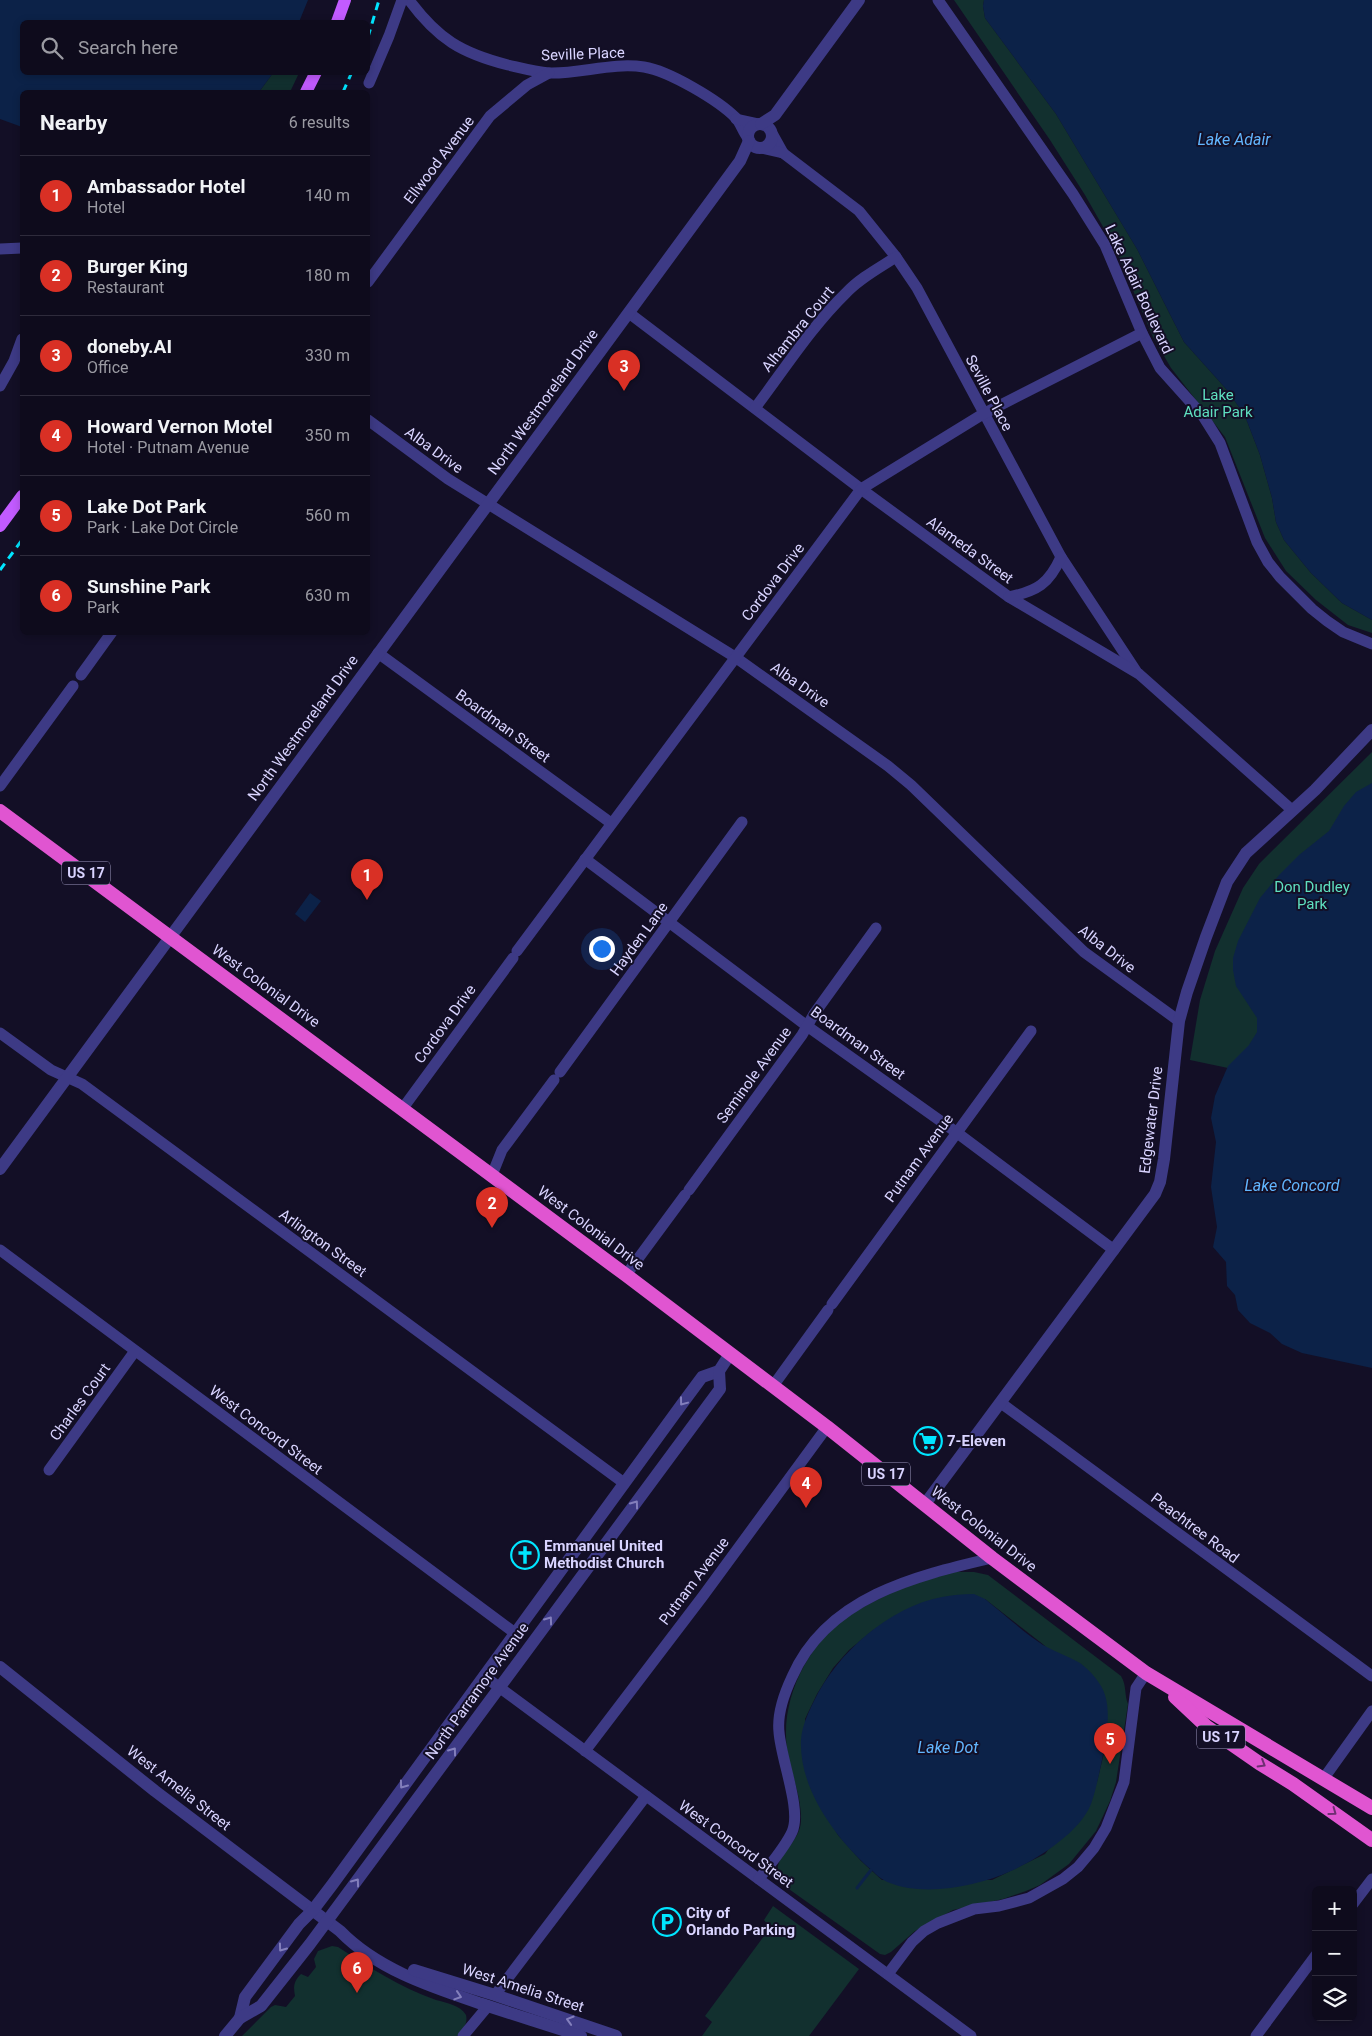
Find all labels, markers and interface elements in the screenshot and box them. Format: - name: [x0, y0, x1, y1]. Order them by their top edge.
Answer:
- search box: [20, 20, 370, 75]
- icon: search: [38, 34, 66, 62]
- text: Search here: [78, 36, 178, 59]
- street label: Seville Place: [541, 44, 625, 64]
- text: Nearby: [40, 111, 107, 135]
- street label: Ellwood Avenue: [400, 112, 478, 208]
- text: 6 results: [289, 113, 350, 132]
- water label: Lake Adair: [1197, 130, 1271, 149]
- text: Ambassador Hotel: [87, 175, 245, 198]
- text: 1: [51, 186, 61, 205]
- text: 140 m: [305, 186, 350, 205]
- text: Hotel: [87, 198, 125, 217]
- street label: Lake Adair Boulevard: [1101, 221, 1177, 357]
- text: Burger King: [87, 255, 188, 278]
- text: 2: [51, 266, 61, 285]
- text: 180 m: [305, 266, 350, 285]
- text: Restaurant: [87, 278, 164, 297]
- street label: Alhambra Court: [758, 282, 838, 375]
- street label: North Westmoreland Drive: [484, 326, 602, 478]
- text: doneby.AI: [87, 335, 172, 358]
- text: 3: [51, 346, 61, 365]
- text: 330 m: [305, 346, 350, 365]
- pin: 3: [608, 350, 640, 391]
- street label: Seville Place: [961, 352, 1017, 434]
- text: Office: [87, 358, 129, 377]
- park label: Lake Adair Park: [1183, 386, 1253, 421]
- text: Howard Vernon Motel: [87, 415, 273, 438]
- street label: Alba Drive: [401, 423, 467, 477]
- text: 4: [51, 426, 61, 445]
- text: 350 m: [305, 426, 350, 445]
- text: Hotel · Putnam Avenue: [87, 438, 249, 457]
- text: Lake Dot Park: [87, 495, 206, 518]
- text: 5: [51, 506, 61, 525]
- text: 560 m: [305, 506, 350, 525]
- street label: Alameda Street: [923, 513, 1017, 587]
- text: Park · Lake Dot Circle: [87, 518, 238, 537]
- street label: Cordova Drive: [738, 539, 808, 625]
- text: Sunshine Park: [87, 575, 210, 598]
- text: 6: [51, 586, 61, 605]
- text: 630 m: [305, 586, 350, 605]
- text: Park: [87, 598, 119, 617]
- street label: North Westmoreland Drive: [244, 652, 362, 804]
- street label: Alba Drive: [767, 658, 833, 712]
- street label: Boardman Street: [452, 686, 554, 766]
- pin: 1: [351, 859, 383, 900]
- road number: US 17: [62, 861, 110, 884]
- park label: Don Dudley Park: [1274, 878, 1350, 913]
- street label: Hayden Lane: [606, 899, 672, 979]
- street label: Alba Drive: [1075, 921, 1139, 977]
- your location: [589, 936, 615, 962]
- street label: West Colonial Drive: [208, 941, 324, 1031]
- street label: Cordova Drive: [410, 981, 480, 1067]
- street label: Boardman Street: [807, 1003, 909, 1083]
- street label: Seminole Avenue: [713, 1023, 795, 1127]
- street label: Edgewater Drive: [1135, 1065, 1167, 1175]
- street label: Putnam Avenue: [881, 1110, 957, 1206]
- water label: Lake Concord: [1244, 1176, 1340, 1195]
- street label: West Colonial Drive: [534, 1182, 648, 1274]
- pin: 2: [476, 1187, 508, 1228]
- street label: Arlington Street: [276, 1205, 370, 1281]
- street label: Charles Court: [46, 1360, 114, 1444]
- street label: West Concord Street: [206, 1382, 326, 1479]
- one-way arrow: [681, 1396, 689, 1405]
- supermarket icon: 7-Eleven: [913, 1426, 943, 1456]
- place label: 7-Eleven: [947, 1432, 1006, 1450]
- road number: US 17: [862, 1462, 910, 1486]
- pin: 4: [790, 1467, 822, 1508]
- street label: West Colonial Drive: [928, 1482, 1040, 1576]
- street label: Peachtree Road: [1147, 1489, 1243, 1567]
- one-way arrow: [629, 1500, 638, 1510]
- street label: Putnam Avenue: [655, 1534, 733, 1628]
- place label: Emmanuel United Methodist Church: [544, 1537, 664, 1572]
- church icon: Emmanuel United Methodist Church: [510, 1540, 540, 1570]
- one-way arrow: [544, 1617, 552, 1626]
- street label: North Parramore Avenue: [421, 1619, 533, 1763]
- pin: 5: [1094, 1723, 1126, 1764]
- road number: US 17: [1197, 1725, 1245, 1748]
- water label: Lake Dot: [918, 1738, 979, 1757]
- street label: West Amelia Street: [123, 1742, 235, 1834]
- one-way arrow: [447, 1747, 456, 1757]
- one-way arrow: [1256, 1758, 1265, 1768]
- one-way arrow: [400, 1779, 409, 1789]
- street label: West Concord Street: [675, 1796, 797, 1892]
- one-way arrow: [1327, 1806, 1337, 1815]
- one-way arrow: [350, 1878, 359, 1888]
- map controls: [1312, 1886, 1357, 2021]
- button: +: [1312, 1886, 1357, 1931]
- place label: City of Orlando Parking: [686, 1904, 795, 1939]
- parking icon: City of Orlando Parking: [652, 1907, 682, 1937]
- button: −: [1312, 1931, 1357, 1976]
- one-way arrow: [279, 1942, 287, 1951]
- pin: 6: [341, 1952, 373, 1993]
- street label: West Amelia Street: [460, 1960, 586, 2016]
- button: layers: [1312, 1976, 1357, 2021]
- one-way arrow: [454, 1990, 462, 2000]
- one-way arrow: [566, 2015, 575, 2025]

